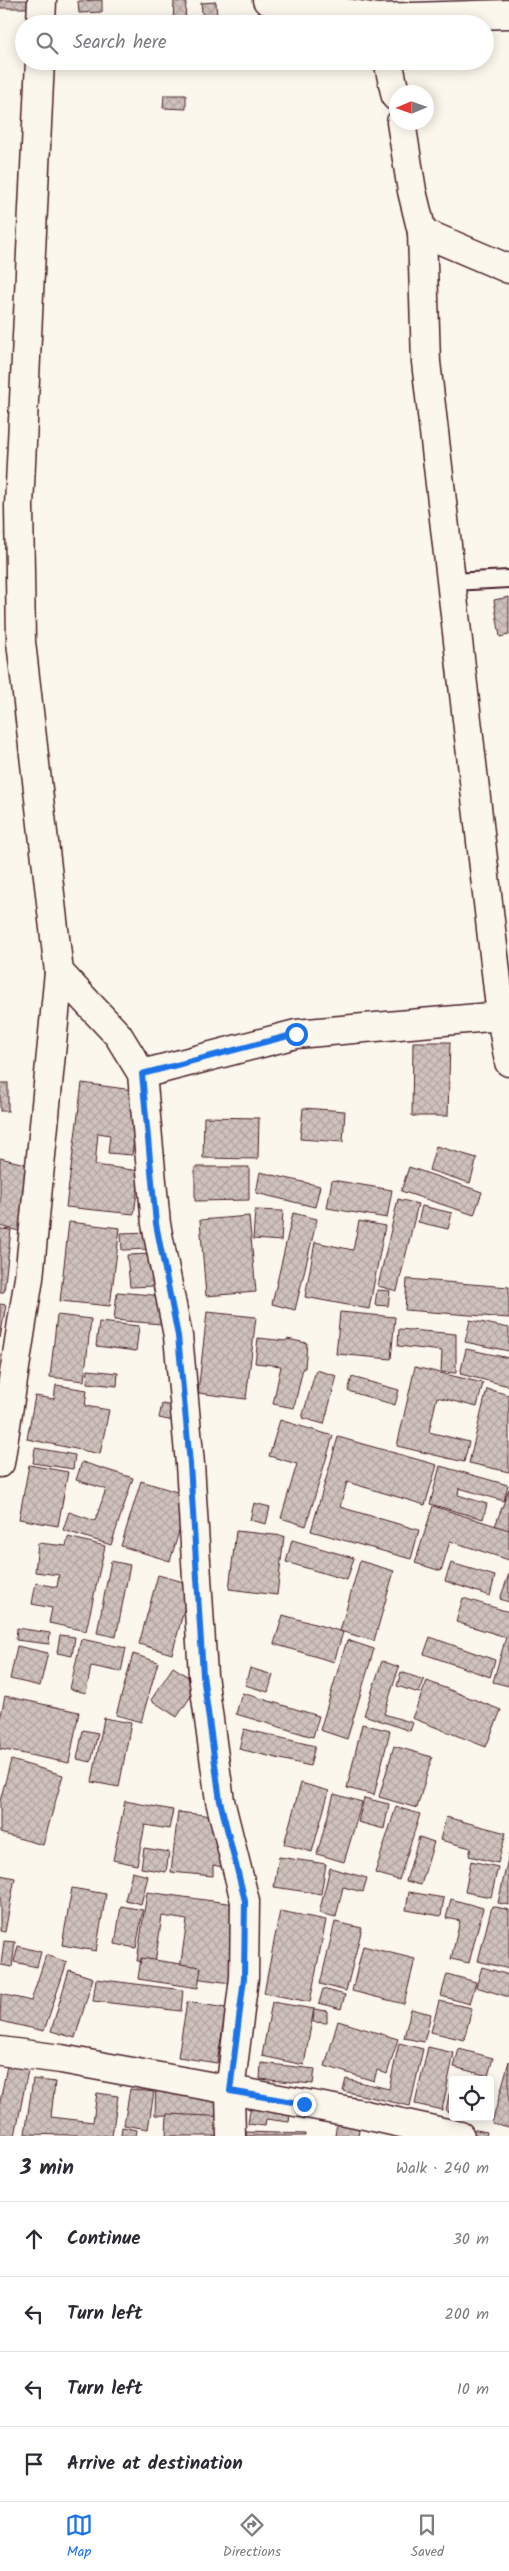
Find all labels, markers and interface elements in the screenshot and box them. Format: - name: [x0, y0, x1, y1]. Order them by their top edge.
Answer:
- search box: [15, 15, 494, 70]
- text: Search here: [73, 28, 167, 58]
- icon: search: [33, 29, 61, 57]
- north arrow: [389, 85, 434, 130]
- route start: [285, 1023, 308, 1046]
- map controls: [449, 2076, 494, 2121]
- button: locate: [449, 2076, 494, 2121]
- route end: [293, 2093, 316, 2116]
- text: 3 min: [20, 2152, 74, 2185]
- text: Walk · 240 m: [396, 2156, 489, 2181]
- text: Continue: [67, 2224, 140, 2254]
- icon: ahead: [20, 2225, 48, 2253]
- text: 30 m: [453, 2227, 489, 2252]
- text: Turn left: [67, 2299, 142, 2329]
- icon: left: [20, 2300, 48, 2328]
- text: 200 m: [445, 2302, 489, 2327]
- text: Turn left: [67, 2374, 142, 2404]
- icon: left: [20, 2375, 48, 2403]
- text: 10 m: [457, 2377, 489, 2402]
- text: Arrive at destination: [67, 2449, 243, 2479]
- icon: arrive: [20, 2450, 48, 2478]
- tab: Map: [65, 2511, 93, 2563]
- tab: Directions: [223, 2511, 281, 2563]
- tab: Saved: [411, 2511, 444, 2563]

